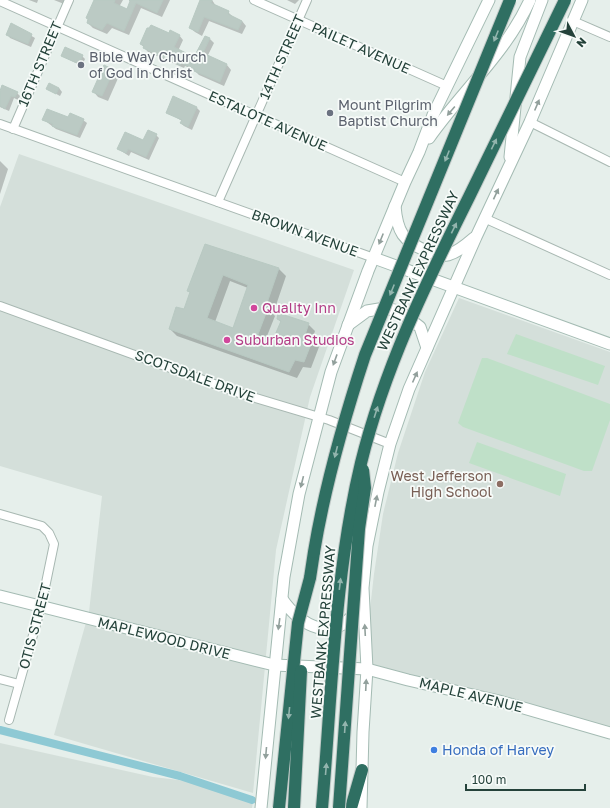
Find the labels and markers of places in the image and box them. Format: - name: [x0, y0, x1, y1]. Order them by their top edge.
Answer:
- place label: Bible Way Church of God in Christ: [89, 48, 207, 81]
- marker: Bible Way Church of God in Christ: [76, 60, 86, 70]
- place label: Mount Pilgrim Baptist Church: [338, 96, 438, 129]
- marker: Mount Pilgrim Baptist Church: [325, 108, 335, 118]
- place label: Quality Inn: [262, 299, 336, 316]
- marker: Quality Inn: [249, 303, 259, 313]
- place label: Suburban Studios: [235, 331, 355, 348]
- marker: Suburban Studios: [222, 335, 232, 345]
- place label: West Jefferson High School: [391, 467, 492, 500]
- marker: West Jefferson High School: [495, 479, 505, 489]
- place label: Honda of Harvey: [442, 741, 554, 758]
- marker: Honda of Harvey: [429, 745, 439, 755]

